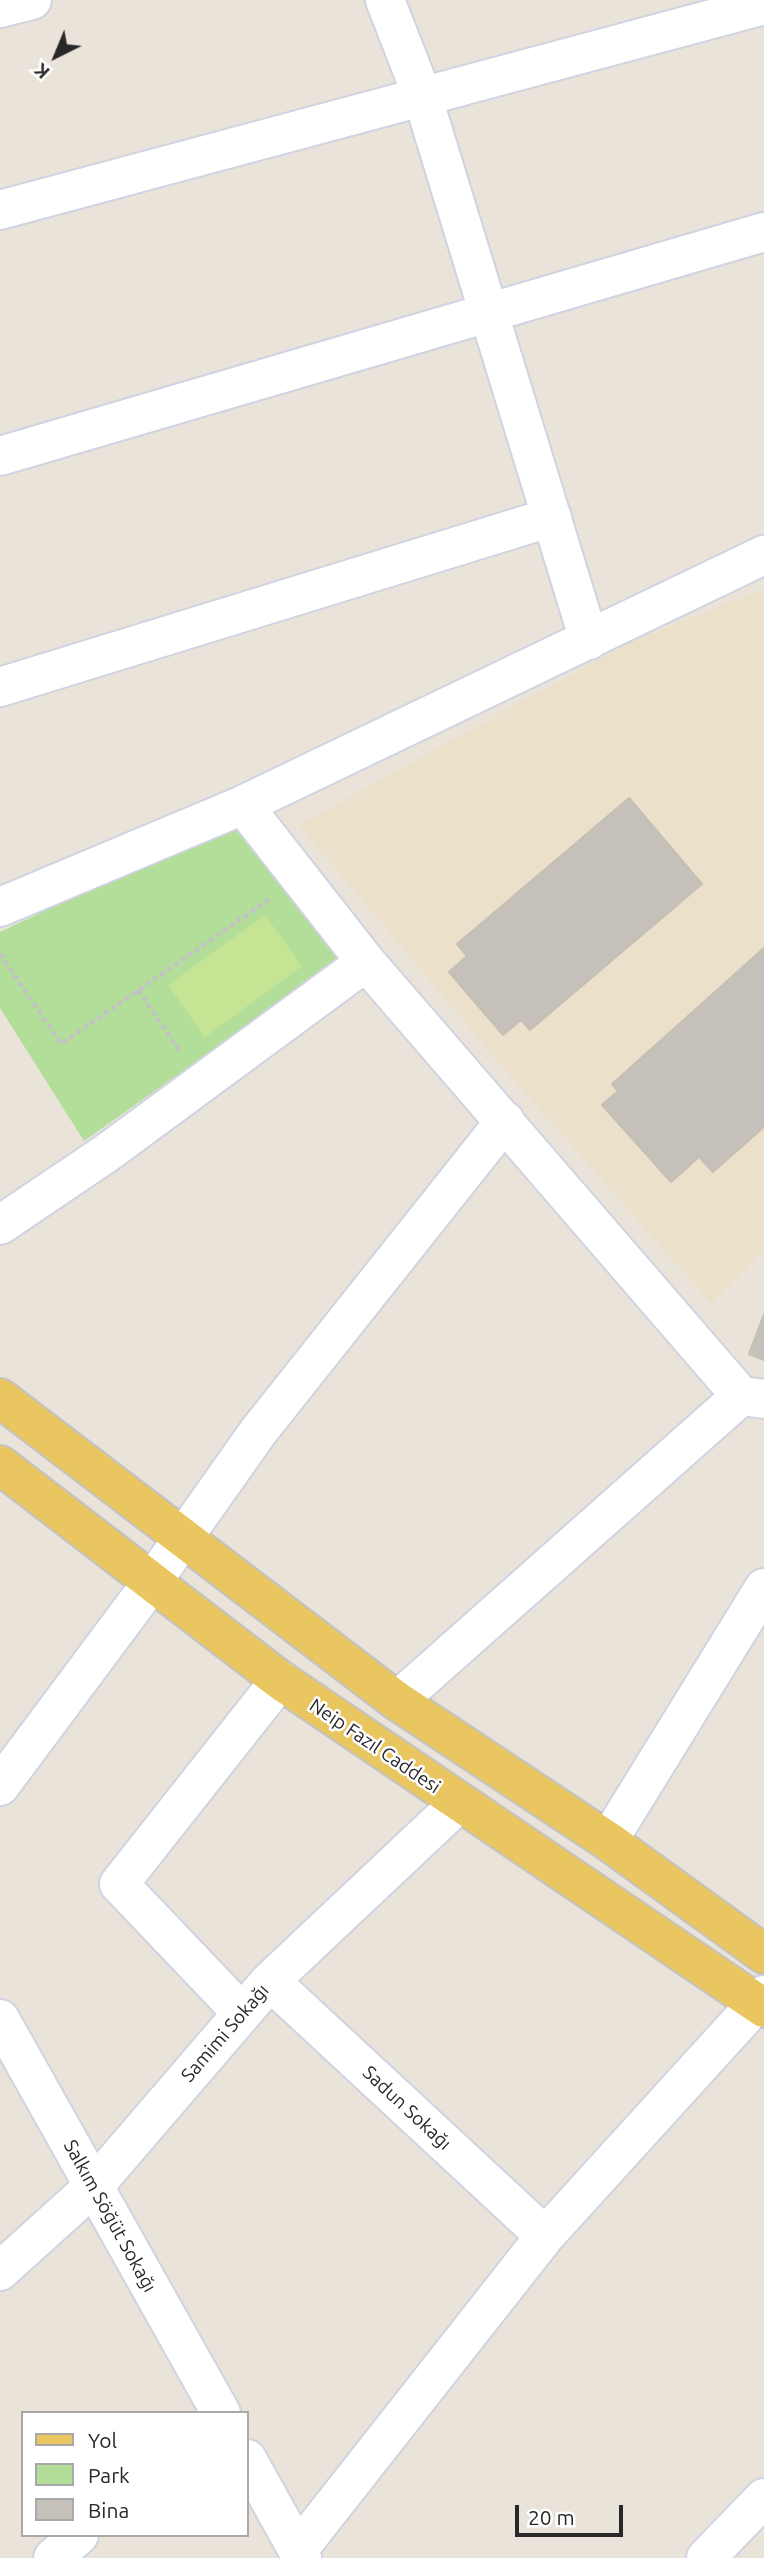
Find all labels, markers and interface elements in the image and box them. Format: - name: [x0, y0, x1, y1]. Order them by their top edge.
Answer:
- north arrow: [21, 21, 91, 91]
- text: K: [30, 59, 54, 84]
- street label: Neip Fazıl Caddesi: [305, 1694, 445, 1798]
- street label: Samimi Sokağı: [176, 1979, 274, 2087]
- street label: Sadun Sokağı: [358, 2061, 456, 2155]
- street label: Salkım Söğüt Sokağı: [59, 2136, 161, 2296]
- legend: [21, 2411, 248, 2537]
- text: Yol: [88, 2428, 117, 2452]
- text: Park: [88, 2463, 130, 2487]
- scale bar: [519, 2492, 628, 2536]
- text: Bina: [88, 2498, 129, 2522]
- text: 20 m: [528, 2505, 575, 2529]

